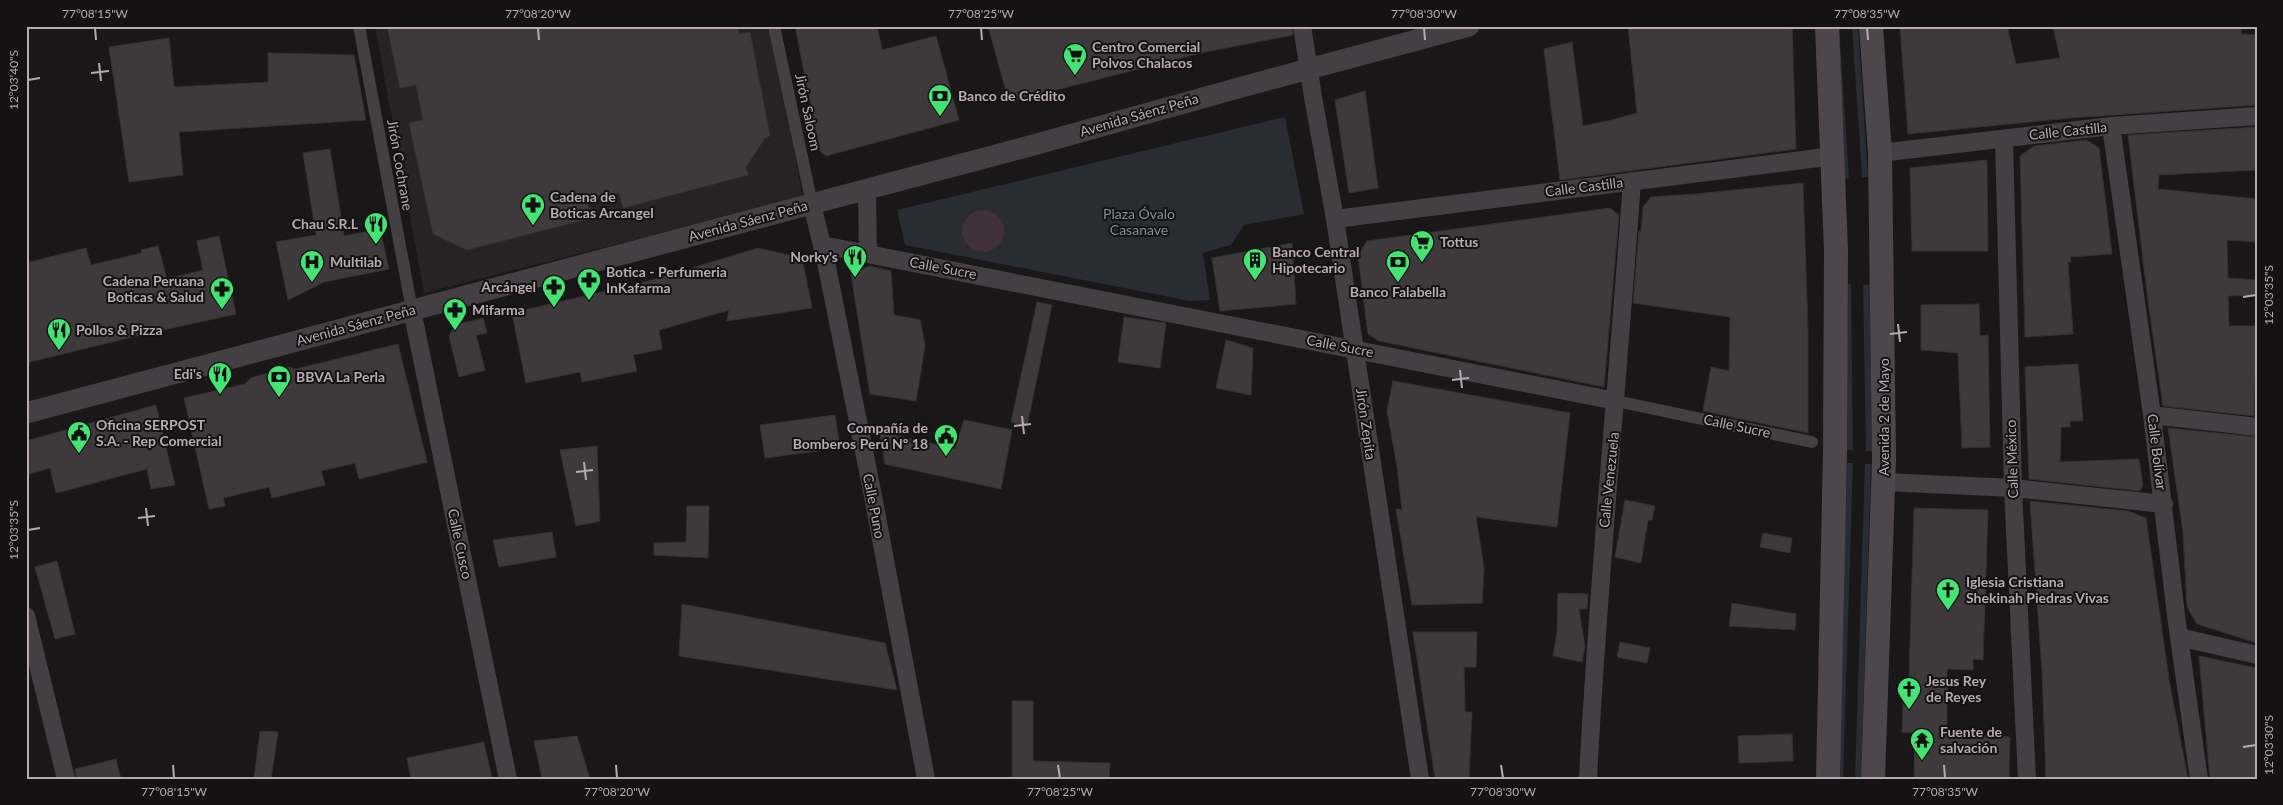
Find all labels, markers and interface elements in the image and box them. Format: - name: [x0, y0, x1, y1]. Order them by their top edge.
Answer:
- text: 77°08'15"W: [62, 6, 129, 21]
- text: 77°08'20"W: [505, 6, 572, 21]
- text: 77°08'25"W: [948, 6, 1015, 21]
- text: 77°08'30"W: [1391, 6, 1458, 21]
- text: 77°08'35"W: [1834, 6, 1901, 21]
- place label: Centro Comercial Polvos Chalacos: [1092, 38, 1200, 71]
- supermarket icon: Centro Comercial Polvos Chalacos: [1062, 42, 1088, 76]
- text: 12°03'40"S: [6, 50, 21, 110]
- street label: Jirón Saloom: [792, 72, 825, 152]
- bank icon: Banco de Crédito: [927, 83, 953, 117]
- place label: Banco de Crédito: [958, 87, 1065, 104]
- street label: Avenida Sáenz Peña: [1078, 89, 1200, 140]
- street label: Jirón Cochrane: [384, 118, 417, 212]
- street label: Calle Castilla: [2028, 118, 2108, 143]
- street label: Calle Castilla: [1544, 173, 1624, 200]
- place label: Cadena de Boticas Arcangel: [550, 188, 654, 221]
- pharmacy icon: Cadena de Boticas Arcangel: [520, 192, 546, 226]
- street label: Avenida Sáenz Peña: [686, 196, 809, 245]
- park label: Plaza Óvalo Casanave: [1103, 205, 1175, 238]
- restaurant icon: Chau S.R.L: [363, 211, 389, 245]
- place label: Chau S.R.L: [292, 215, 359, 232]
- supermarket icon: Tottus: [1409, 229, 1435, 263]
- place label: Tottus: [1440, 233, 1479, 250]
- place label: Banco Central Hipotecario: [1272, 243, 1360, 276]
- restaurant icon: Norky's: [842, 244, 868, 278]
- building icon: Banco Central Hipotecario: [1242, 247, 1268, 281]
- place label: Norky's: [790, 248, 838, 265]
- hospital icon: Multilab: [299, 249, 325, 283]
- bank icon: Banco Falabella: [1385, 249, 1411, 283]
- place label: Multilab: [330, 253, 382, 270]
- street label: Calle Sucre: [908, 253, 978, 282]
- place label: Botica - Perfumeria InKafarma: [606, 263, 727, 296]
- text: 12°03'35"S: [2261, 265, 2276, 325]
- pharmacy icon: Botica - Perfumeria InKafarma: [576, 267, 602, 301]
- place label: Cadena Peruana Boticas & Salud: [103, 272, 204, 305]
- pharmacy icon: Arcángel: [541, 274, 567, 308]
- pharmacy icon: Cadena Peruana Boticas & Salud: [209, 276, 235, 310]
- place label: Arcángel: [480, 278, 536, 295]
- place label: Banco Falabella: [1350, 283, 1446, 300]
- pharmacy icon: Mifarma: [442, 297, 468, 331]
- street label: Avenida Sáenz Peña: [294, 300, 417, 349]
- place label: Mifarma: [472, 301, 525, 318]
- restaurant icon: Pollos & Pizza: [46, 317, 72, 351]
- place label: Pollos & Pizza: [76, 321, 163, 338]
- street label: Calle Sucre: [1305, 331, 1375, 360]
- street label: Avenida 2 de Mayo: [1875, 358, 1892, 476]
- restaurant icon: Edi's: [207, 361, 233, 395]
- bank icon: BBVA La Perla: [266, 364, 292, 398]
- place label: Edi's: [174, 365, 202, 382]
- place label: BBVA La Perla: [296, 368, 385, 385]
- street label: Jirón Zepita: [1353, 387, 1380, 461]
- street label: Calle Sucre: [1702, 410, 1772, 441]
- street label: Calle Bolívar: [2144, 413, 2171, 491]
- place label: Oficina SERPOST S.A. - Rep Comercial: [96, 416, 222, 449]
- place label: Compañía de Bomberos Perú Nº 18: [793, 419, 929, 452]
- street label: Calle México: [2002, 419, 2021, 499]
- public building icon: Oficina SERPOST S.A. - Rep Comercial: [66, 420, 92, 454]
- public building icon: Compañía de Bomberos Perú Nº 18: [933, 423, 959, 457]
- street label: Calle Venezuela: [1595, 431, 1622, 529]
- street label: Calle Puno: [860, 472, 889, 540]
- text: 12°03'35"S: [6, 500, 21, 560]
- street label: Calle Cusco: [445, 507, 476, 581]
- place label: Iglesia Cristiana Shekinah Piedras Vivas: [1966, 573, 2109, 606]
- church icon: Iglesia Cristiana Shekinah Piedras Vivas: [1935, 577, 1961, 611]
- place label: Jesus Rey de Reyes: [1926, 672, 1987, 705]
- church icon: Jesus Rey de Reyes: [1896, 676, 1922, 710]
- text: 12°03'30"S: [2261, 715, 2276, 775]
- place label: Fuente de salvación: [1940, 723, 2003, 756]
- temple icon: Fuente de salvación: [1909, 727, 1935, 761]
- text: 77°08'15"W: [141, 784, 208, 799]
- text: 77°08'20"W: [584, 784, 651, 799]
- text: 77°08'25"W: [1027, 784, 1094, 799]
- text: 77°08'30"W: [1470, 784, 1537, 799]
- text: 77°08'35"W: [1912, 784, 1979, 799]

